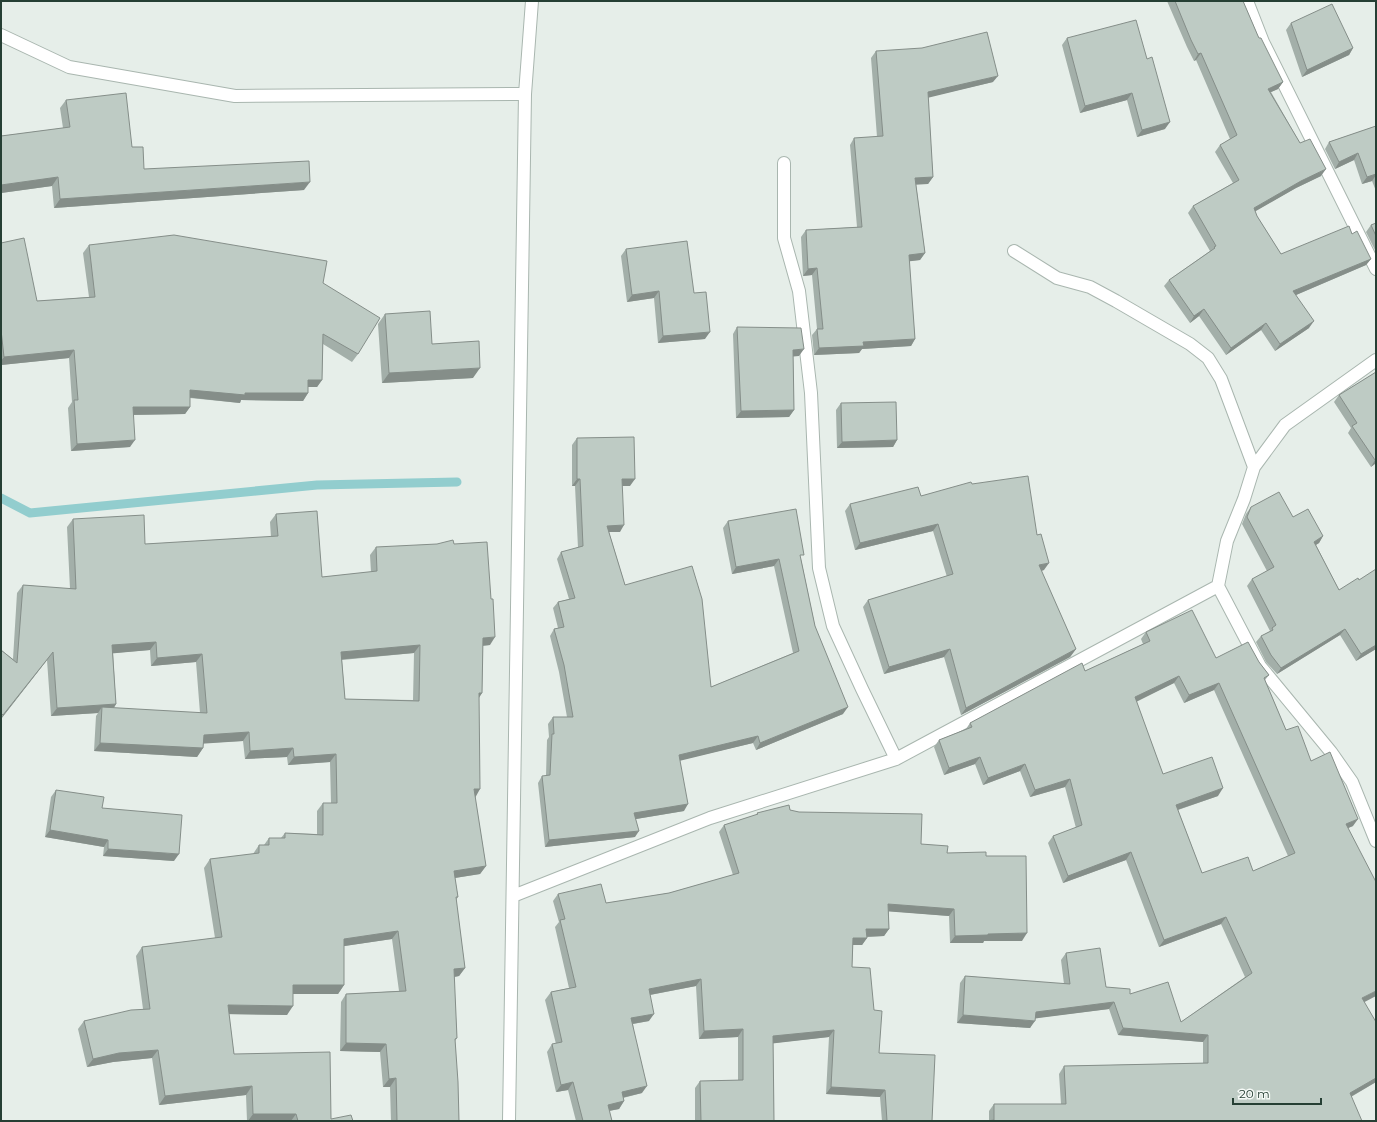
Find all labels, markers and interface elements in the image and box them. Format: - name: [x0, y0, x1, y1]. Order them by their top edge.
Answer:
- scale bar: [1233, 1080, 1321, 1106]
- text: 20 m: [1239, 1086, 1270, 1101]

